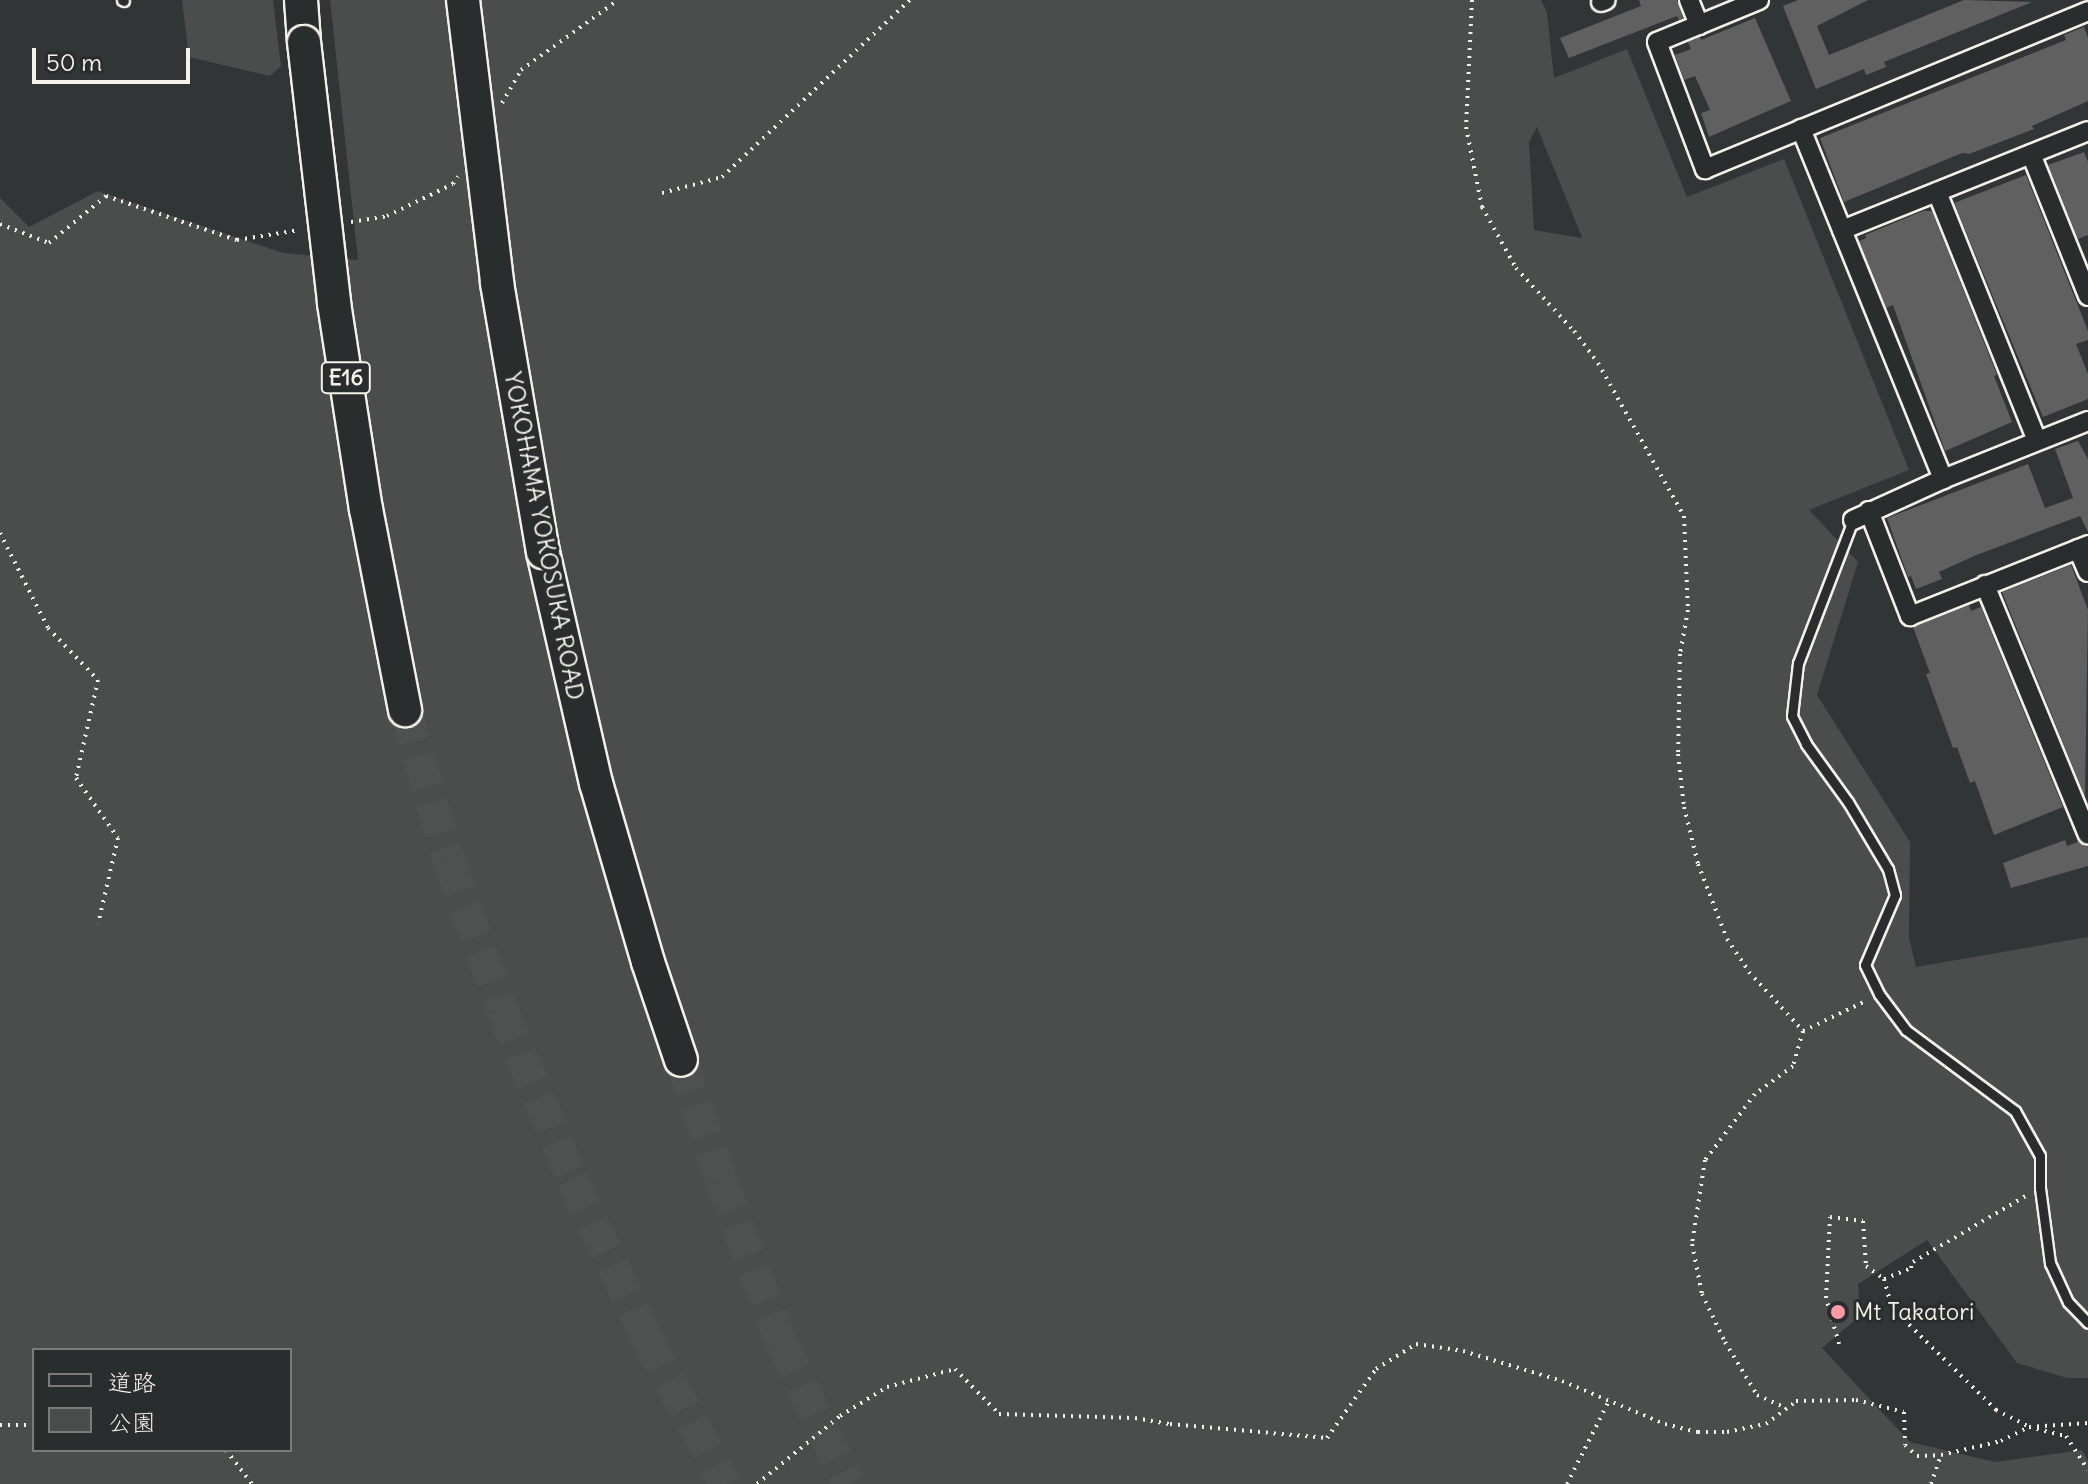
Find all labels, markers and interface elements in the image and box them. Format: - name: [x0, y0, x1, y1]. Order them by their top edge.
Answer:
- scale bar: [36, 32, 194, 82]
- text: 50 m: [46, 47, 102, 77]
- road number: E16: [320, 360, 372, 396]
- street label: YOKOHAMA YOKOSUKA ROAD: [498, 369, 590, 703]
- place label: Mt Takatori: [1854, 1298, 1974, 1326]
- marker: Mt Takatori: [1829, 1303, 1847, 1321]
- legend: [32, 1348, 292, 1452]
- text: 道路: [108, 1367, 156, 1397]
- text: 公園: [108, 1407, 156, 1437]

